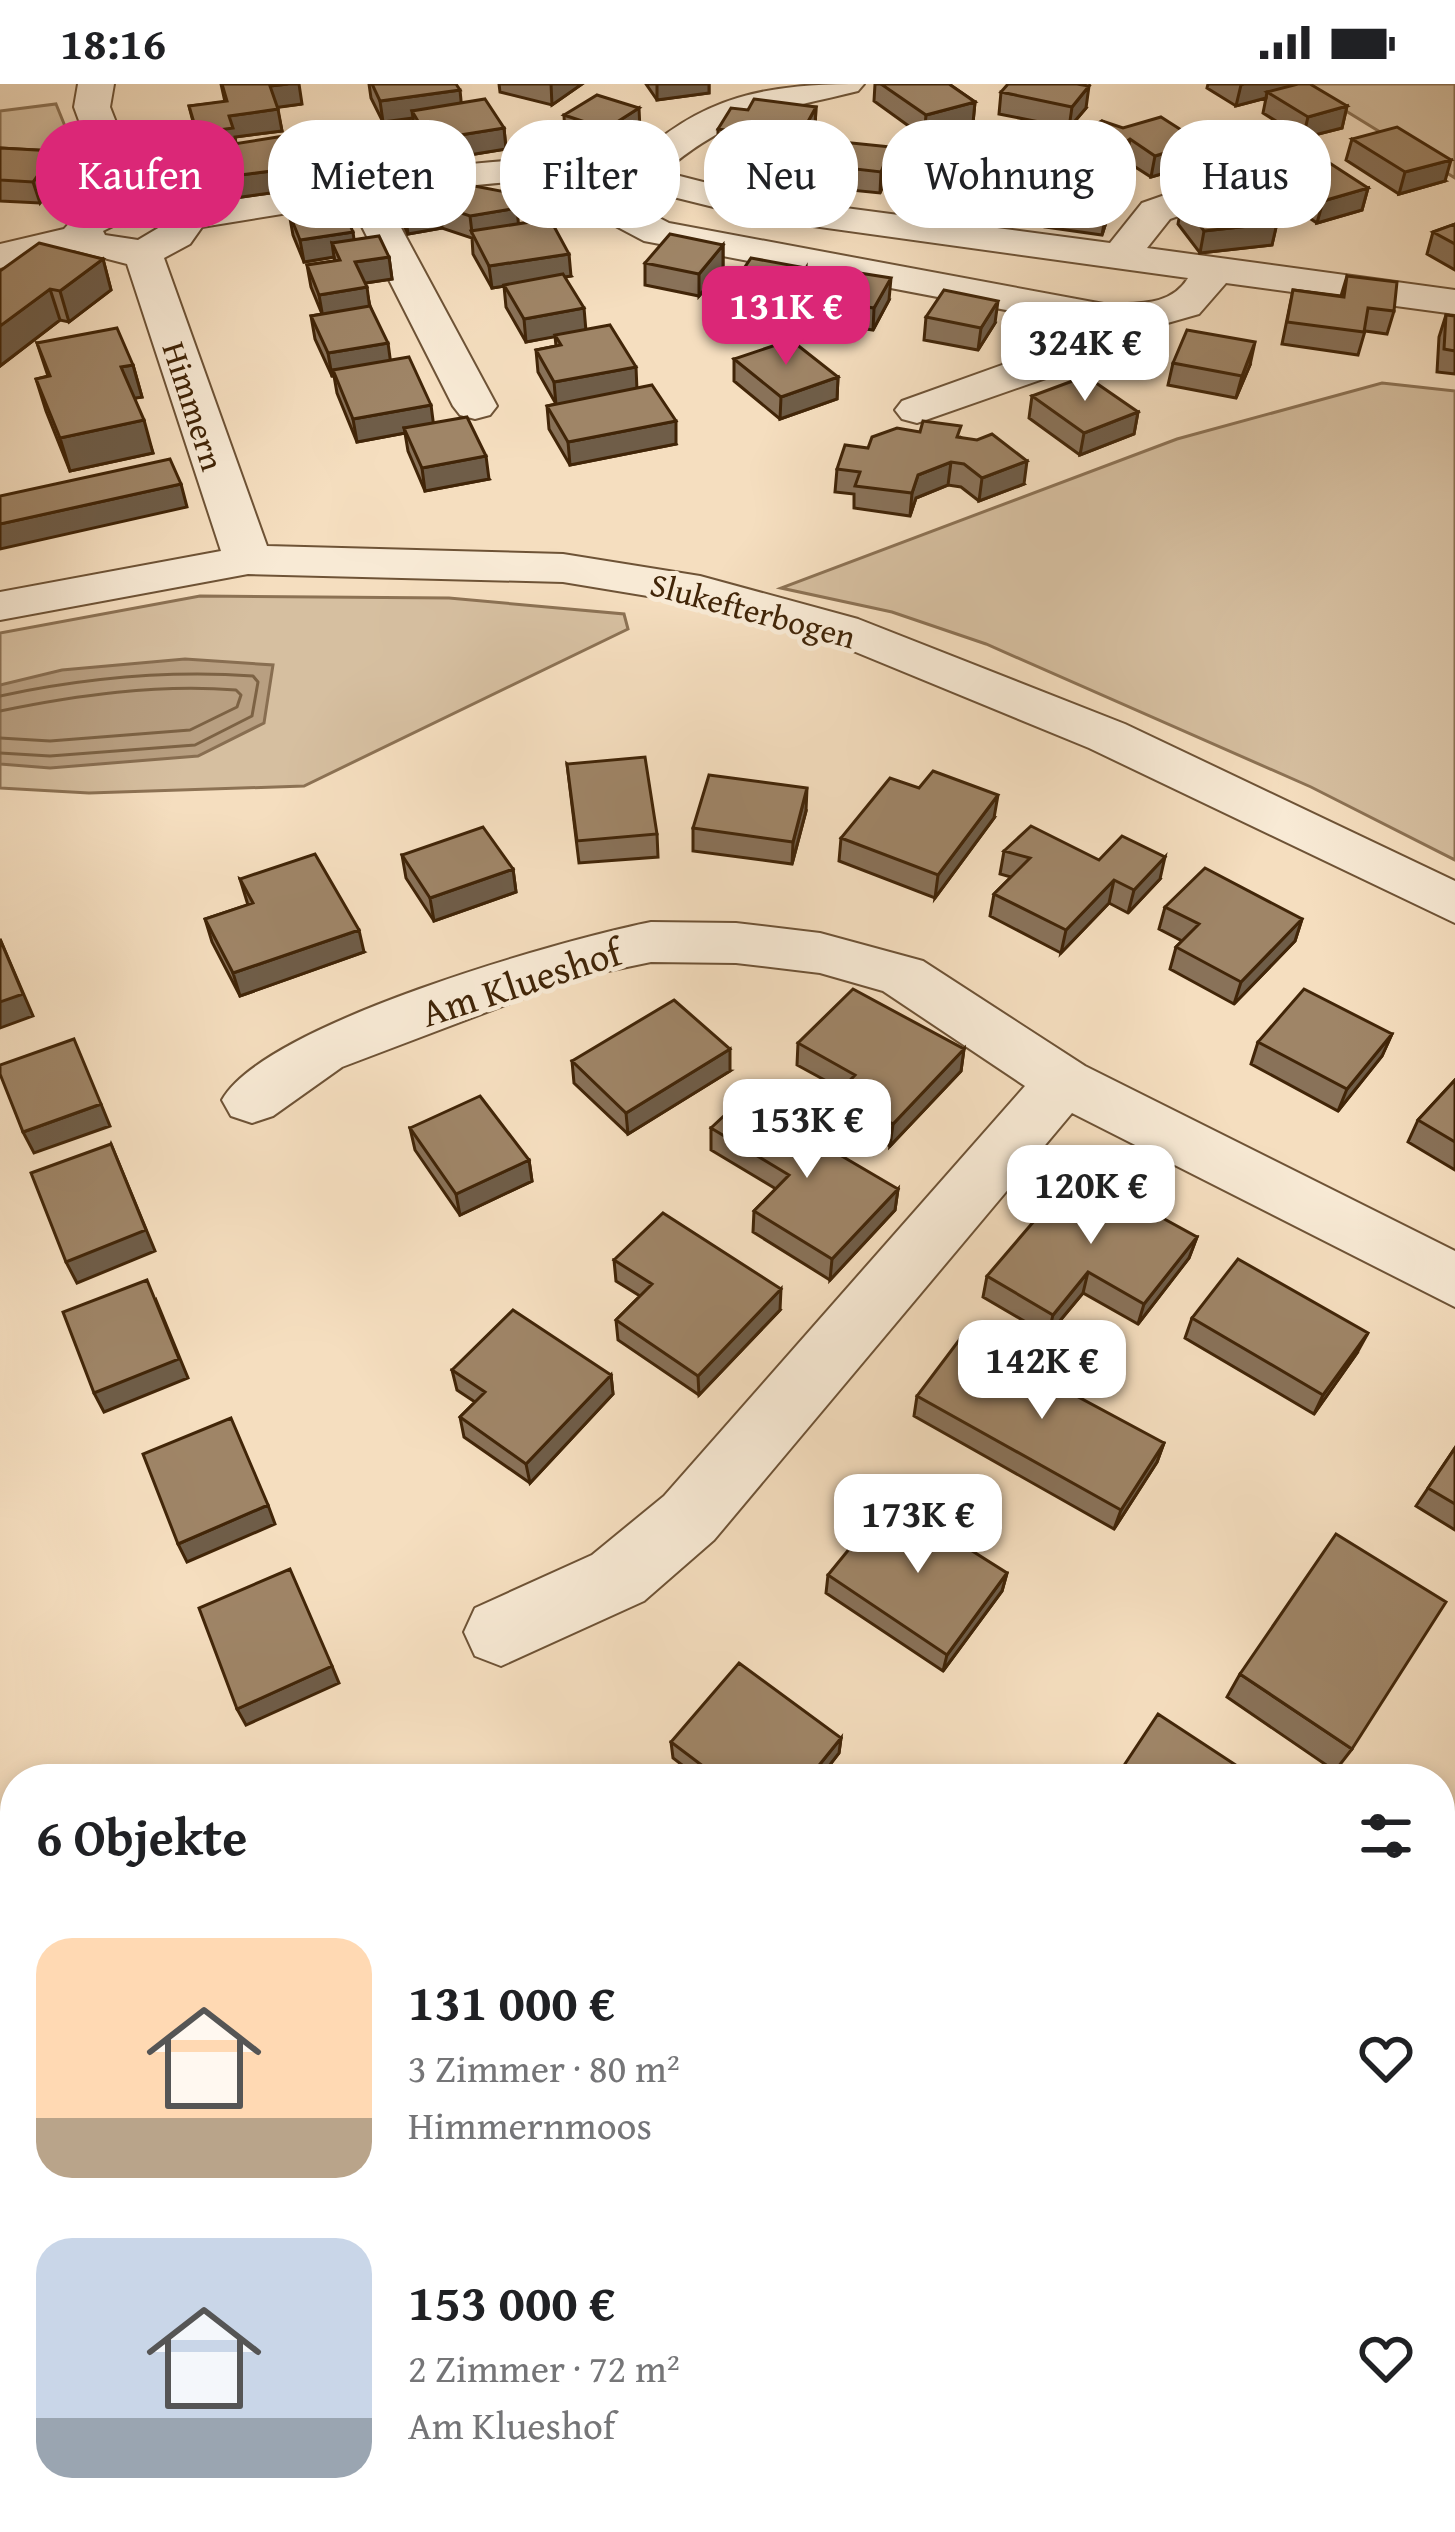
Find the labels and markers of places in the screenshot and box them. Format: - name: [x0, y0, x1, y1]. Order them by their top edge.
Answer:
- pin: 131K €: [688, 266, 884, 368]
- pin: 324K €: [987, 302, 1183, 404]
- pin: 153K €: [709, 1079, 905, 1181]
- pin: 120K €: [993, 1145, 1189, 1247]
- pin: 142K €: [944, 1320, 1140, 1422]
- pin: 173K €: [820, 1474, 1016, 1576]

